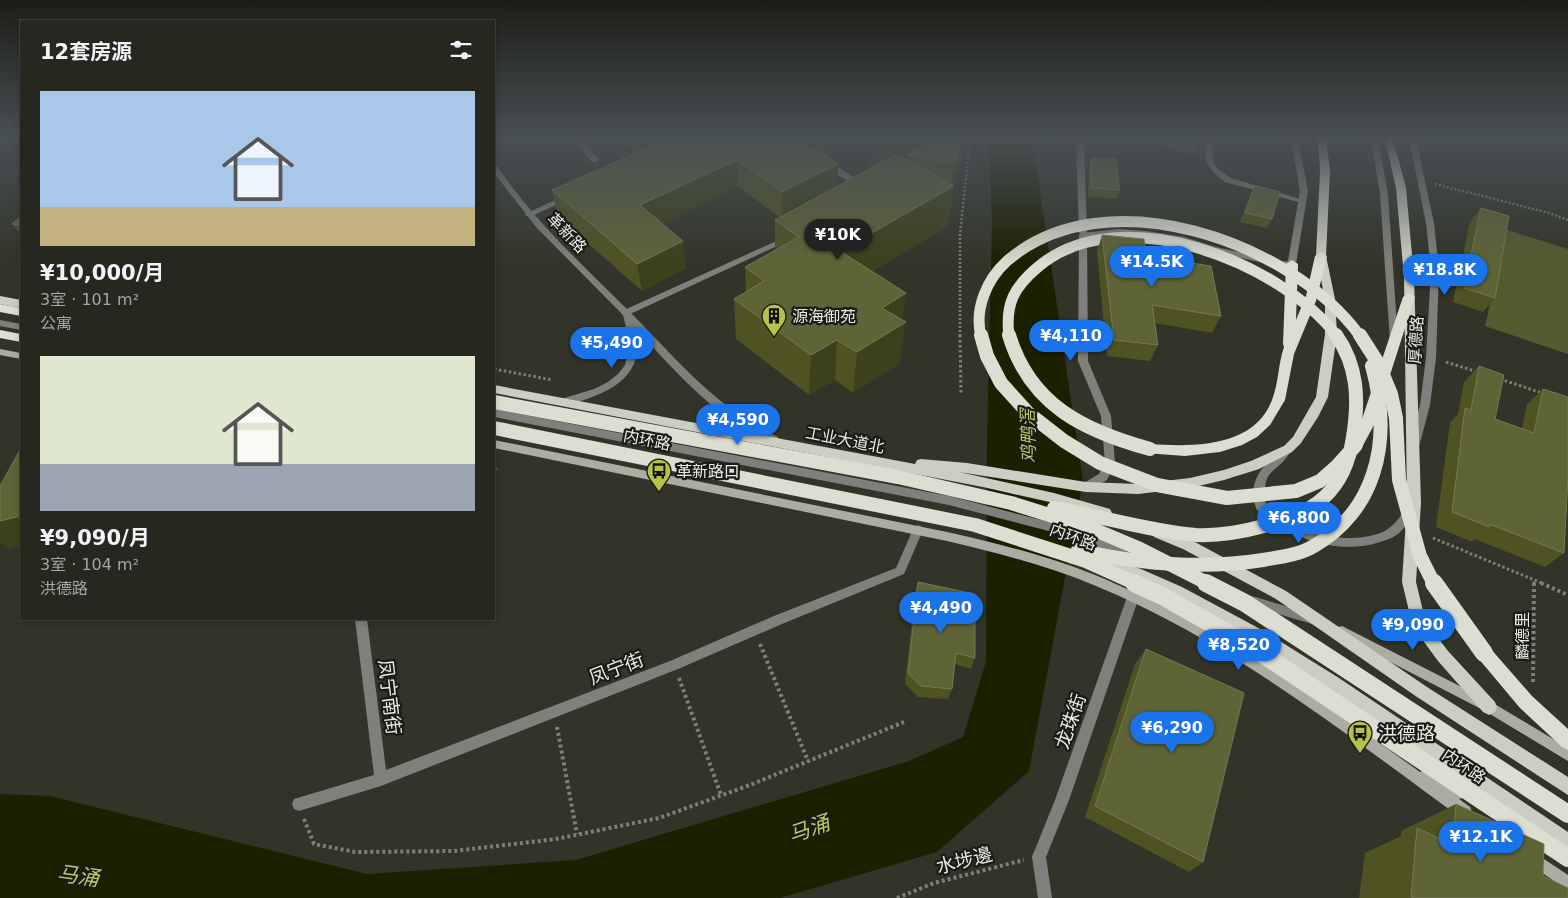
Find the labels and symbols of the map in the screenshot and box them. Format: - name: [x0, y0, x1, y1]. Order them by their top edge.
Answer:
- street label: 革新路: [543, 209, 591, 257]
- pin: ¥10K: [808, 218, 868, 261]
- pin: ¥14.5K: [1111, 246, 1193, 288]
- pin: ¥18.8K: [1404, 254, 1486, 296]
- building icon: 源海御苑: [761, 303, 787, 337]
- place label: 源海御苑: [792, 307, 856, 326]
- street label: 厚德路: [1405, 316, 1427, 364]
- pin: ¥4,110: [1030, 320, 1112, 362]
- pin: ¥5,490: [571, 326, 653, 369]
- pin: ¥4,590: [697, 404, 779, 446]
- water label: 鸡鸭滘: [1017, 406, 1039, 463]
- street label: 工业大道北: [804, 423, 886, 457]
- street label: 内环路: [622, 426, 672, 454]
- bus stop icon: 革新路口: [646, 458, 672, 492]
- place label: 革新路口: [676, 462, 740, 481]
- pin: ¥6,800: [1258, 502, 1340, 544]
- street label: 内环路: [1047, 520, 1099, 554]
- pin: ¥4,490: [900, 592, 982, 634]
- pin: ¥9,090: [1372, 608, 1454, 651]
- street label: 麟德里: [1513, 612, 1532, 660]
- pin: ¥8,520: [1198, 628, 1280, 671]
- street label: 凤宁街: [585, 648, 647, 688]
- street label: 凤宁南街: [374, 658, 406, 736]
- street label: 龙珠街: [1050, 690, 1090, 752]
- pin: ¥6,290: [1131, 712, 1213, 754]
- bus stop icon: 洪德路: [1347, 720, 1373, 754]
- place label: 洪德路: [1378, 722, 1435, 744]
- street label: 内环路: [1439, 745, 1489, 787]
- water label: 马涌: [785, 810, 835, 847]
- pin: ¥12.1K: [1440, 820, 1522, 863]
- street label: 水埗邊: [934, 842, 994, 878]
- water label: 马涌: [56, 861, 102, 891]

